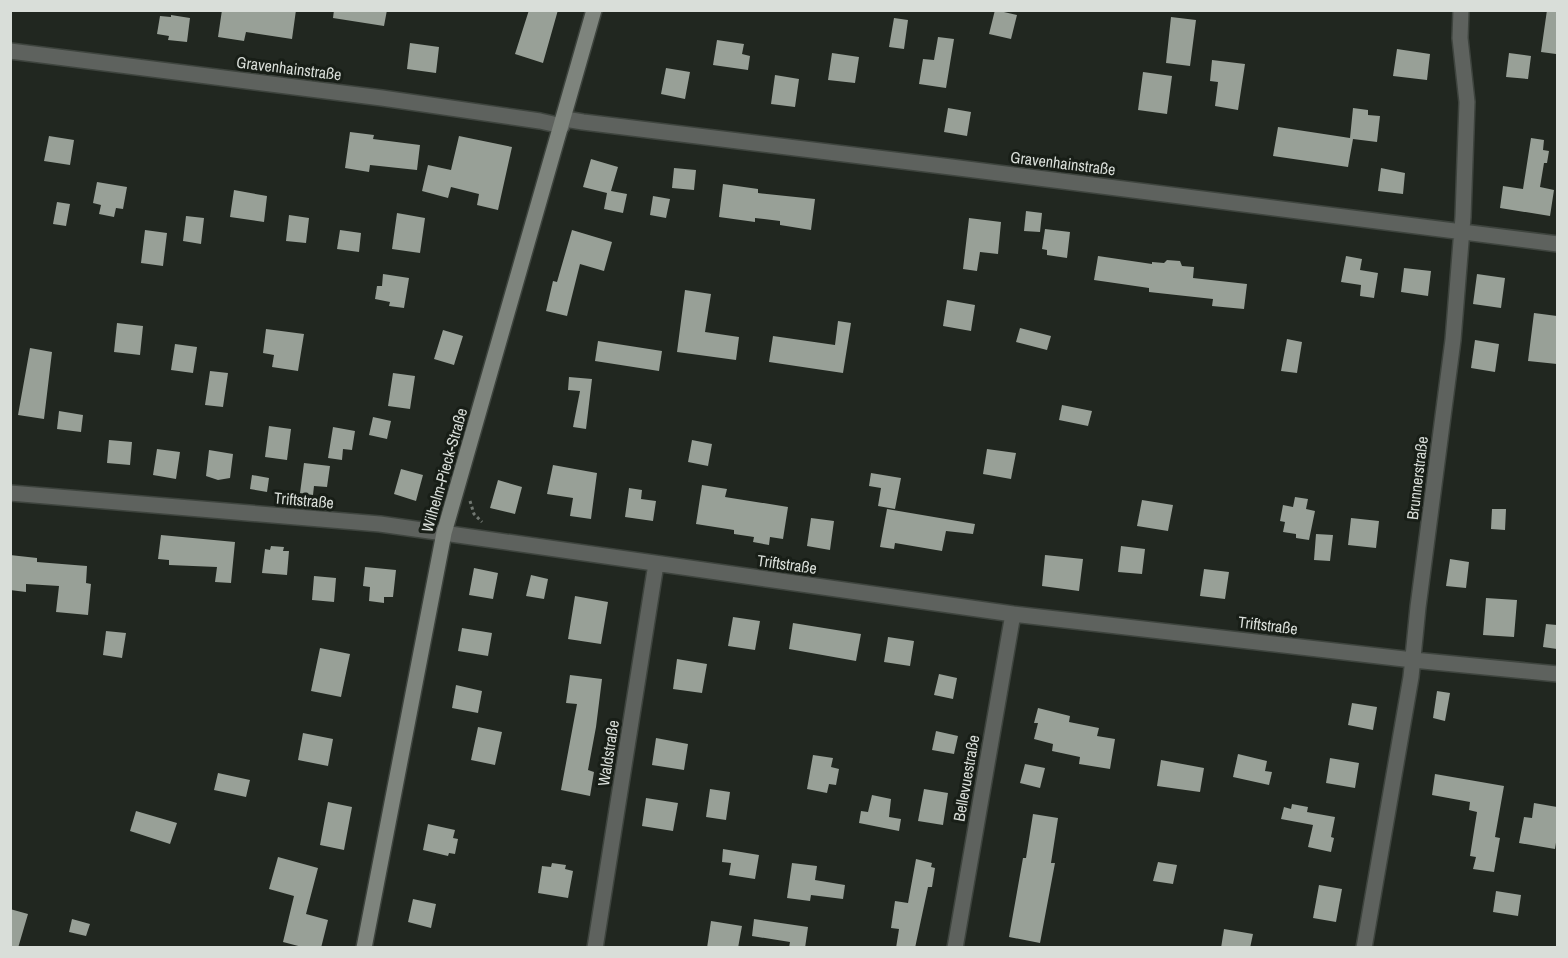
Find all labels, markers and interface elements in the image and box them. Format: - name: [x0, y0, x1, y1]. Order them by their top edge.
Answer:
- street label: Gravenhainstraße: [235, 51, 343, 85]
- street label: Gravenhainstraße: [1009, 146, 1117, 180]
- street label: Wilhelm-Pieck-Straße: [416, 405, 472, 535]
- street label: Brunnerstraße: [1401, 435, 1433, 521]
- street label: Triftstraße: [273, 486, 335, 514]
- street label: Triftstraße: [756, 549, 818, 579]
- street label: Triftstraße: [1237, 610, 1299, 640]
- street label: Waldstraße: [592, 718, 624, 788]
- street label: Bellevuestraße: [948, 733, 984, 823]

